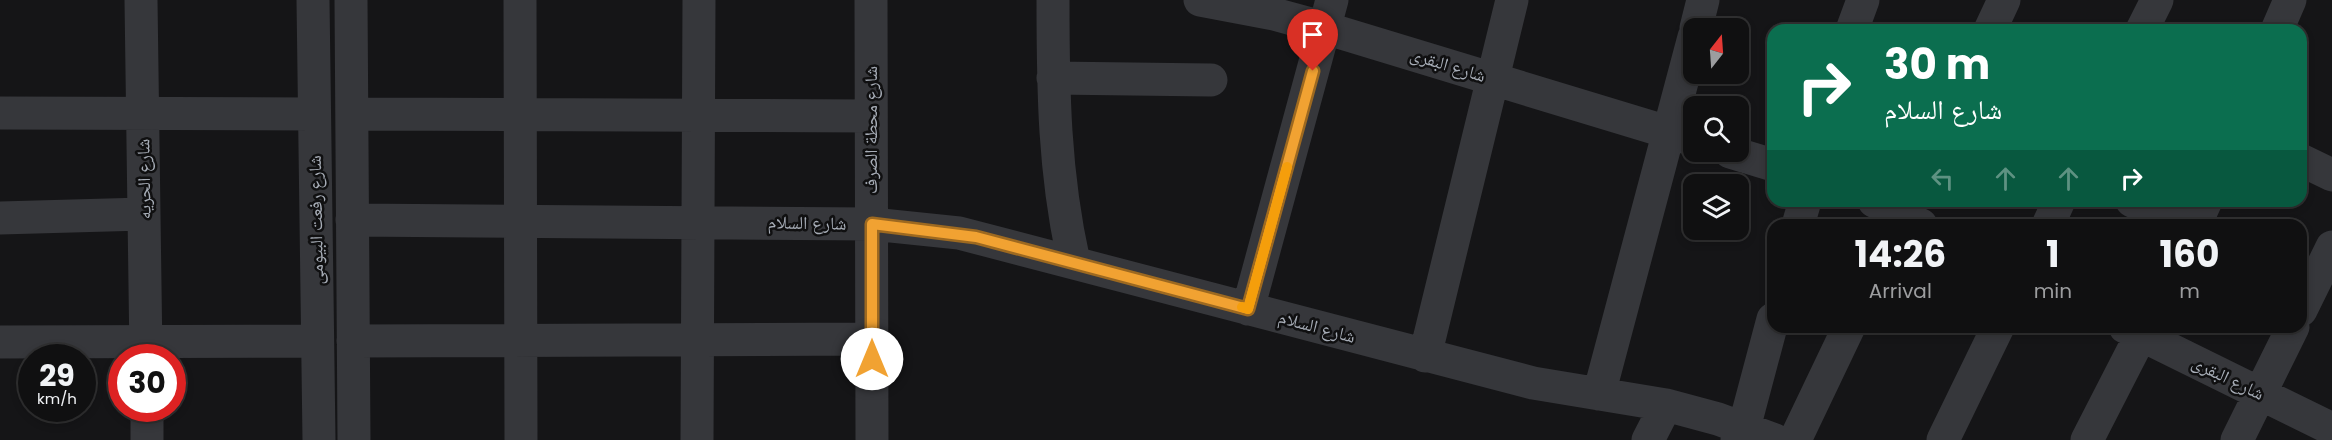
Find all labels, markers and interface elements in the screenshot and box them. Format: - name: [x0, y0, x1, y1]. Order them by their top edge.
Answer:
- pin: [1287, 9, 1338, 71]
- icon: arrive: [1296, 18, 1329, 51]
- north arrow: [1683, 18, 1749, 84]
- map controls: [1683, 18, 1749, 240]
- text: 30 m: [1884, 35, 1990, 94]
- street label: شارع البقرى: [1407, 41, 1489, 88]
- icon: right: [1785, 48, 1863, 126]
- street label: شارع محطة الصرف: [858, 66, 883, 194]
- text: شارع السلام: [1884, 91, 2002, 128]
- button: search: [1683, 96, 1749, 162]
- street label: شارع الحريه: [130, 138, 157, 220]
- street label: شارع رفعت البيومى: [302, 155, 329, 285]
- icon: left: [1926, 162, 1959, 195]
- icon: ahead: [1989, 162, 2022, 195]
- icon: ahead: [2052, 162, 2085, 195]
- icon: right: [2115, 162, 2148, 195]
- button: layers: [1683, 174, 1749, 240]
- street label: شارع السلام: [767, 209, 847, 236]
- text: 14:26: [1855, 229, 1946, 280]
- text: 1: [2046, 229, 2060, 280]
- text: 160: [2160, 229, 2219, 280]
- text: Arrival: [1869, 277, 1932, 305]
- text: min: [2034, 277, 2072, 305]
- text: m: [2179, 277, 2200, 305]
- street label: شارع السلام: [1276, 304, 1358, 349]
- position arrow: [840, 327, 904, 391]
- speed limit sign: 30: [108, 344, 186, 422]
- street label: شارع البقرى: [2188, 349, 2269, 406]
- text: 29: [39, 354, 75, 397]
- text: km/h: [37, 388, 77, 409]

